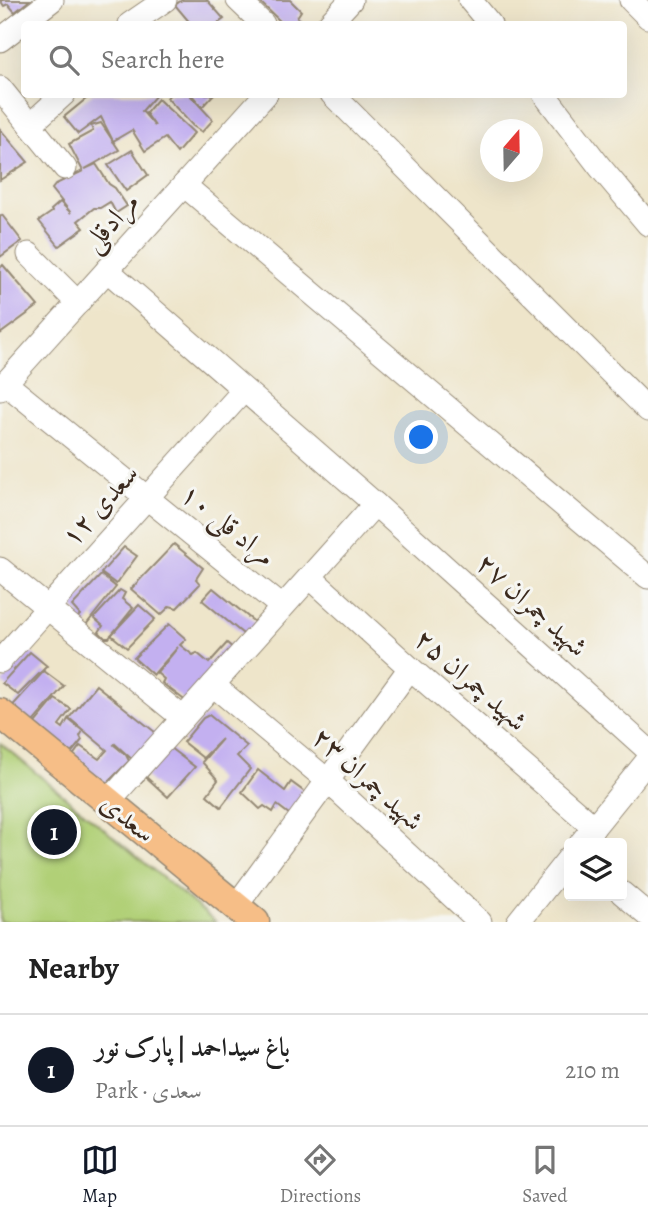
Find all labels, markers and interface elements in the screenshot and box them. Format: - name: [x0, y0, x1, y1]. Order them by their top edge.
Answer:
- search box: [21, 21, 627, 98]
- icon: search: [45, 41, 83, 79]
- text: Search here: [101, 42, 225, 77]
- north arrow: [480, 119, 543, 182]
- street label: مرادقلی: [74, 184, 149, 261]
- your location: [404, 420, 438, 454]
- street label: سعدی ۱۲: [53, 455, 147, 555]
- street label: مراد قلی ۱۰: [172, 475, 284, 576]
- street label: شهید چمران ۲۷: [468, 545, 596, 665]
- street label: شهید چمران ۲۵: [406, 620, 536, 740]
- street label: شهید چمران ۲۳: [304, 719, 432, 839]
- street label: سعدی: [92, 784, 164, 852]
- pin: 1: [31, 806, 77, 858]
- map controls: [564, 838, 627, 901]
- button: layers: [564, 838, 627, 901]
- text: Nearby: [28, 948, 119, 988]
- text: باغ سیداحمد | پارک نور: [95, 1030, 290, 1065]
- text: 1: [47, 1055, 55, 1086]
- text: 210 m: [565, 1055, 620, 1086]
- text: Park · سعدی: [95, 1075, 202, 1106]
- tab: Map: [81, 1141, 119, 1209]
- tab: Directions: [280, 1141, 361, 1209]
- tab: Saved: [522, 1141, 567, 1209]

